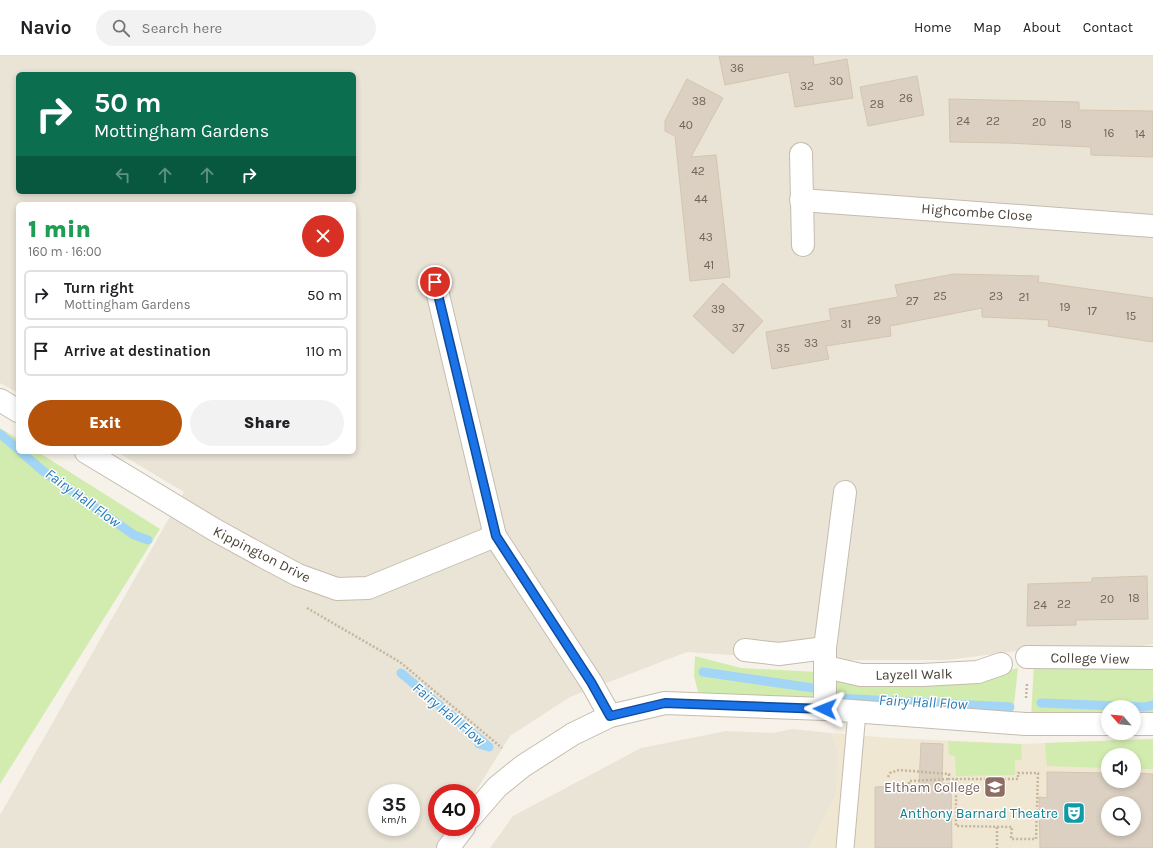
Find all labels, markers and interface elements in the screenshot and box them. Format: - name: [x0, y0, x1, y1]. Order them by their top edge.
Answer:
- search box: [96, 10, 376, 46]
- text: Navio: [20, 17, 72, 39]
- icon: search: [110, 17, 132, 39]
- text: Search here: [142, 19, 222, 37]
- text: Home: [914, 19, 951, 36]
- text: Map: [973, 19, 1001, 36]
- text: About: [1023, 19, 1061, 36]
- text: Contact: [1083, 19, 1133, 36]
- house number: 36: [730, 61, 744, 75]
- house number: 30: [829, 74, 843, 88]
- house number: 32: [800, 79, 814, 93]
- text: 50 m: [94, 86, 162, 119]
- icon: right: [28, 88, 80, 140]
- house number: 26: [899, 91, 913, 105]
- house number: 38: [692, 94, 706, 108]
- house number: 28: [870, 97, 884, 111]
- house number: 24: [956, 114, 970, 128]
- house number: 22: [986, 114, 1000, 128]
- house number: 20: [1032, 115, 1046, 129]
- house number: 18: [1060, 117, 1072, 131]
- house number: 40: [679, 118, 693, 132]
- text: Mottingham Gardens: [94, 120, 269, 142]
- house number: 16: [1104, 126, 1115, 140]
- house number: 14: [1135, 127, 1146, 141]
- icon: left: [112, 164, 134, 186]
- icon: ahead: [154, 164, 176, 186]
- icon: ahead: [196, 164, 218, 186]
- icon: right: [238, 164, 260, 186]
- house number: 42: [691, 164, 705, 178]
- house number: 44: [694, 192, 708, 206]
- street label: Highcombe Close: [921, 200, 1033, 225]
- text: 1 min: [28, 215, 91, 243]
- button: close: [302, 215, 344, 257]
- house number: 43: [699, 230, 713, 244]
- text: 160 m · 16:00: [28, 244, 101, 259]
- house number: 41: [704, 258, 714, 272]
- pin: [418, 265, 452, 299]
- icon: arrive: [424, 271, 446, 293]
- text: Turn right: [64, 279, 134, 297]
- icon: right: [30, 284, 52, 306]
- text: 50 m: [307, 286, 342, 304]
- house number: 25: [933, 289, 947, 303]
- house number: 23: [989, 289, 1003, 303]
- house number: 21: [1019, 290, 1029, 304]
- house number: 27: [906, 294, 919, 308]
- text: Mottingham Gardens: [64, 297, 190, 312]
- house number: 19: [1060, 300, 1070, 314]
- house number: 39: [711, 302, 725, 316]
- house number: 17: [1087, 304, 1097, 318]
- house number: 15: [1126, 309, 1137, 323]
- house number: 29: [867, 313, 881, 327]
- house number: 31: [840, 317, 852, 331]
- house number: 37: [732, 321, 745, 335]
- house number: 33: [804, 336, 818, 350]
- icon: arrive: [30, 340, 52, 362]
- house number: 35: [776, 341, 790, 355]
- text: Arrive at destination: [64, 342, 211, 360]
- text: 110 m: [306, 342, 342, 360]
- button: Exit: [28, 400, 182, 446]
- button: Share: [190, 400, 344, 446]
- water label: Fairy Hall Flow: [42, 465, 125, 532]
- street label: Kippington Drive: [210, 523, 313, 586]
- house number: 18: [1128, 591, 1140, 605]
- house number: 20: [1100, 592, 1114, 606]
- house number: 22: [1057, 597, 1071, 611]
- house number: 24: [1033, 598, 1047, 612]
- street label: College View: [1050, 649, 1130, 668]
- street label: Layzell Walk: [875, 665, 953, 684]
- water label: Fairy Hall Flow: [409, 679, 490, 750]
- position arrow: [804, 688, 846, 730]
- water label: Fairy Hall Flow: [878, 691, 969, 713]
- north arrow: [1101, 700, 1141, 740]
- map controls: [1101, 700, 1141, 836]
- button: sound: [1101, 748, 1141, 788]
- school or university icon: Eltham College: [982, 774, 1008, 800]
- place label: Eltham College: [884, 779, 980, 796]
- speed limit sign: 40: [428, 784, 480, 836]
- text: 35: [382, 793, 406, 816]
- button: search: [1101, 796, 1141, 836]
- theatre icon: Anthony Barnard Theatre: [1061, 800, 1087, 826]
- place label: Anthony Barnard Theatre: [900, 805, 1058, 822]
- text: km/h: [381, 814, 407, 826]

